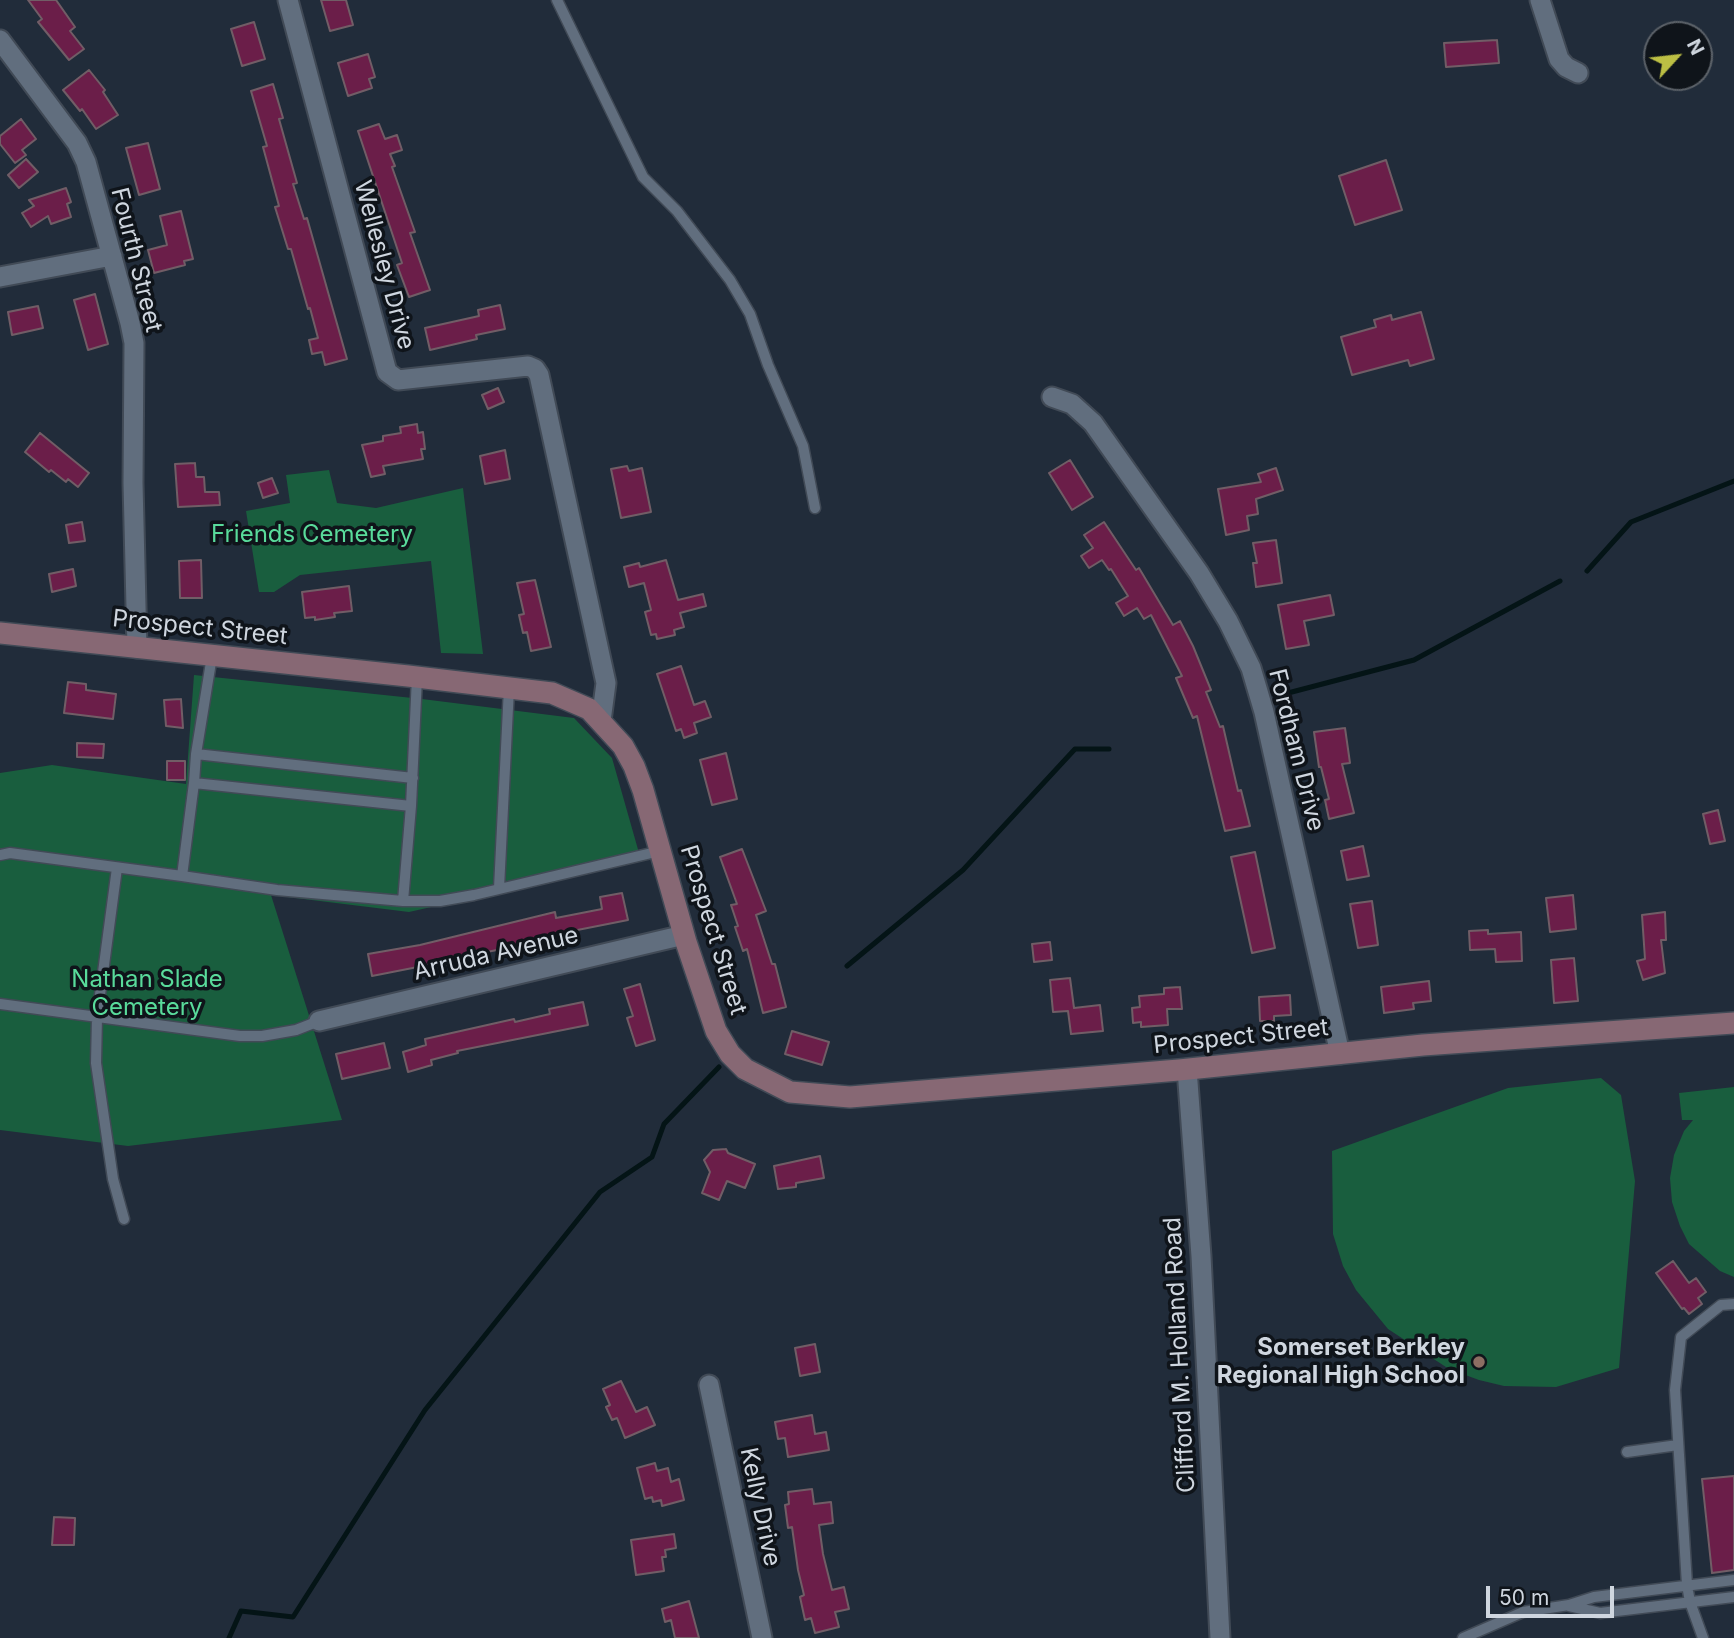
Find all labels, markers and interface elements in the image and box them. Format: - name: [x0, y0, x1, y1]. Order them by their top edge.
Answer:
- north arrow: [1643, 21, 1713, 91]
- text: N: [1682, 35, 1709, 59]
- street label: Wellesley Drive: [348, 177, 420, 353]
- street label: Fourth Street: [104, 185, 168, 335]
- park label: Friends Cemetery: [211, 521, 413, 549]
- street label: Prospect Street: [111, 604, 289, 652]
- street label: Fordham Drive: [1262, 666, 1330, 834]
- street label: Prospect Street: [674, 842, 752, 1018]
- street label: Arruda Avenue: [411, 921, 581, 987]
- park label: Nathan Slade Cemetery: [71, 966, 223, 1022]
- street label: Prospect Street: [1152, 1013, 1330, 1061]
- street label: Clifford M. Holland Road: [1158, 1216, 1202, 1494]
- place label: Somerset Berkley Regional High School: [1217, 1334, 1465, 1390]
- marker: Somerset Berkley Regional High School: [1471, 1354, 1487, 1370]
- street label: Kelly Drive: [733, 1445, 787, 1569]
- scale bar: [1489, 1572, 1617, 1616]
- text: 50 m: [1499, 1585, 1549, 1610]

